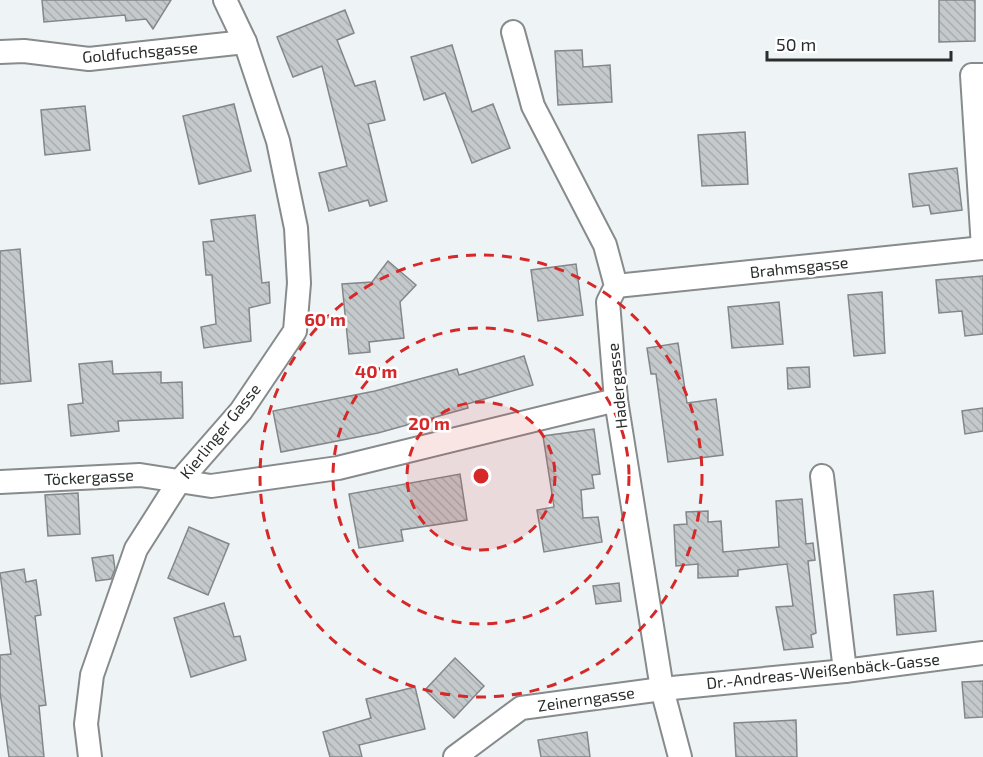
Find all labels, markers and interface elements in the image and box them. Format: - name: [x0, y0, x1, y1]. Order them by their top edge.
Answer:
- scale bar: [767, 24, 952, 62]
- text: 50 m: [776, 33, 816, 55]
- street label: Goldfuchsgasse: [81, 37, 199, 66]
- street label: Brahmsgasse: [749, 252, 849, 281]
- text: 60 m: [304, 308, 346, 330]
- street label: Hadergasse: [603, 342, 630, 430]
- text: 40 m: [355, 360, 397, 382]
- street label: Kierlinger Gasse: [175, 379, 264, 482]
- text: 20 m: [408, 412, 450, 434]
- street label: Töckergasse: [44, 465, 134, 488]
- centre of rings: [471, 466, 491, 486]
- street label: Dr.-Andreas-Weißenbäck-Gasse: [705, 649, 941, 692]
- street label: Zeinerngasse: [536, 682, 636, 715]

